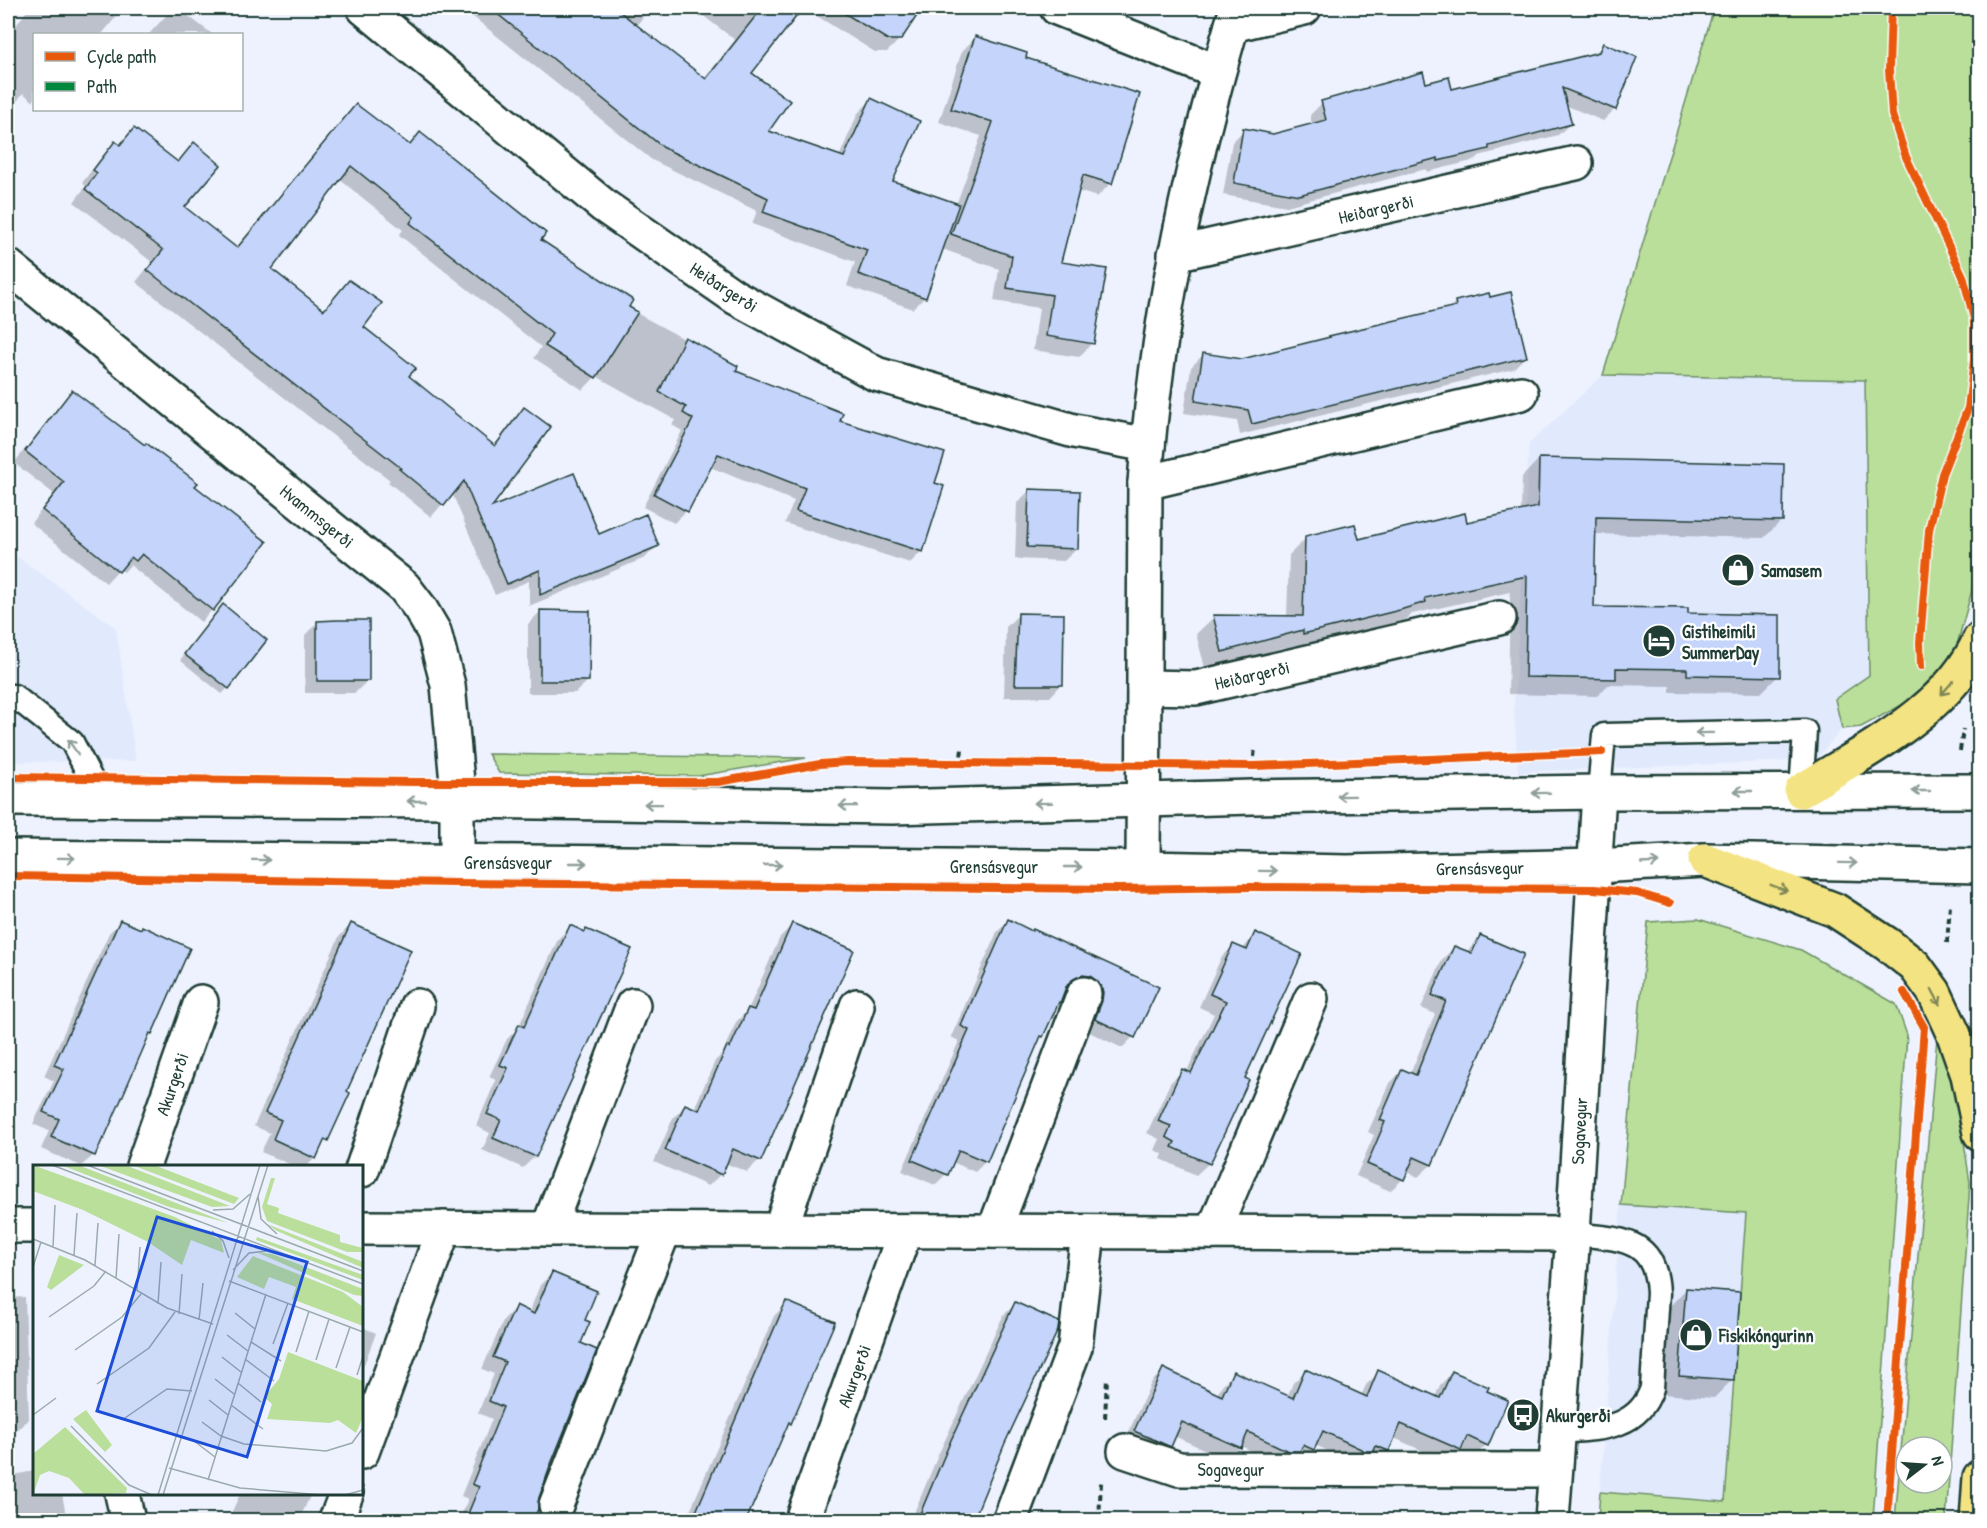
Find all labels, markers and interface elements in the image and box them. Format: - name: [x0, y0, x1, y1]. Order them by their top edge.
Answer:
- legend: [33, 33, 243, 111]
- text: Cycle path: [87, 44, 157, 69]
- text: Path: [87, 74, 117, 99]
- street label: Heiðargerði: [1336, 188, 1416, 230]
- street label: Heiðargerði: [685, 256, 763, 318]
- street label: Hvammsgerði: [275, 478, 359, 554]
- shop icon: Samasem: [1720, 552, 1756, 588]
- place label: Samasem: [1761, 558, 1822, 583]
- place label: Gistiheimili SummerDay: [1682, 619, 1760, 666]
- hotel icon: Gistiheimili SummerDay: [1641, 623, 1677, 659]
- street label: Heiðargerði: [1212, 654, 1292, 696]
- one-way arrow: [1940, 680, 1954, 695]
- one-way arrow: [1695, 727, 1715, 738]
- one-way arrow: [67, 739, 79, 755]
- one-way arrow: [1733, 785, 1753, 797]
- one-way arrow: [1912, 785, 1932, 797]
- one-way arrow: [1531, 787, 1551, 798]
- one-way arrow: [1336, 790, 1356, 802]
- one-way arrow: [406, 795, 426, 807]
- one-way arrow: [1033, 797, 1053, 809]
- one-way arrow: [643, 798, 663, 810]
- one-way arrow: [838, 801, 858, 812]
- street label: Grensásvegur: [464, 850, 552, 875]
- one-way arrow: [55, 852, 75, 864]
- one-way arrow: [250, 854, 270, 866]
- street label: Grensásvegur: [950, 854, 1038, 879]
- street label: Grensásvegur: [1436, 855, 1524, 881]
- one-way arrow: [568, 857, 588, 869]
- one-way arrow: [1639, 857, 1659, 868]
- one-way arrow: [1837, 857, 1857, 868]
- one-way arrow: [763, 859, 783, 871]
- one-way arrow: [1063, 861, 1083, 873]
- one-way arrow: [1258, 865, 1278, 876]
- one-way arrow: [1769, 884, 1788, 895]
- one-way arrow: [1930, 988, 1942, 1005]
- street label: Akurgerði: [150, 1049, 194, 1119]
- street label: Sogavegur: [1565, 1097, 1593, 1165]
- inset map: [33, 1165, 363, 1495]
- shop icon: Fiskikóngurinn: [1678, 1317, 1714, 1353]
- place label: Fiskikóngurinn: [1718, 1323, 1814, 1349]
- street label: Akurgerði: [831, 1341, 877, 1411]
- bus stop icon: Akurgerði: [1505, 1397, 1541, 1433]
- place label: Akurgerði: [1546, 1403, 1611, 1429]
- north arrow: [1894, 1435, 1954, 1495]
- text: N: [1927, 1453, 1950, 1468]
- street label: Sogavegur: [1197, 1457, 1265, 1482]

